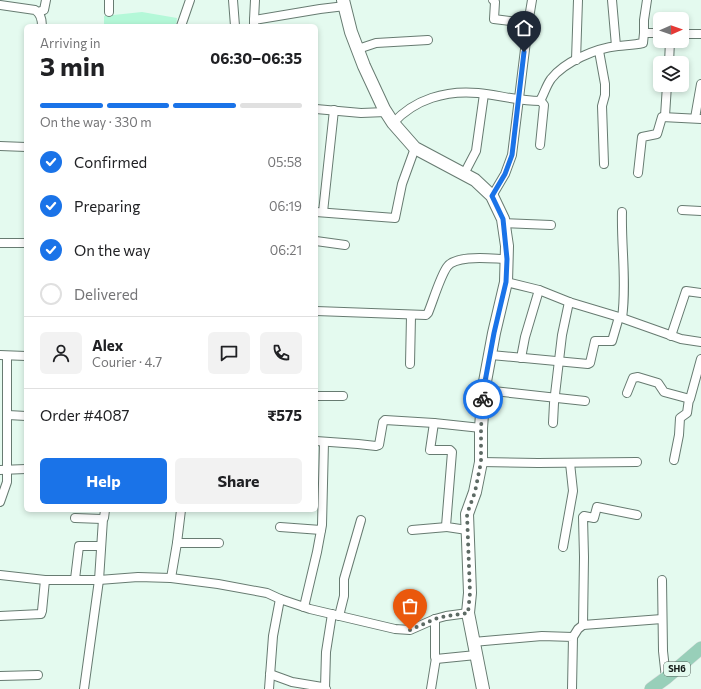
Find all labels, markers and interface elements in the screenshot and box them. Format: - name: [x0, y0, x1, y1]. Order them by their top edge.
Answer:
- pin: [507, 11, 541, 52]
- north arrow: [653, 12, 689, 48]
- map controls: [653, 12, 689, 92]
- icon: home: [513, 17, 535, 39]
- text: Arriving in: [40, 35, 100, 51]
- text: 06:30–06:35: [210, 49, 302, 67]
- text: 3 min: [40, 50, 105, 81]
- button: layers: [653, 56, 689, 92]
- text: On the way · 330 m: [40, 114, 152, 130]
- icon: check: [40, 151, 62, 173]
- text: Confirmed: [74, 153, 147, 171]
- text: 05:58: [268, 154, 302, 170]
- icon: check: [40, 195, 62, 217]
- text: Preparing: [74, 197, 140, 215]
- text: 06:19: [269, 198, 302, 214]
- icon: check: [40, 239, 62, 261]
- text: On the way: [74, 241, 151, 259]
- text: 06:21: [270, 242, 302, 258]
- text: Delivered: [74, 285, 138, 303]
- button: person: [40, 332, 82, 374]
- button: chat: [208, 332, 250, 374]
- button: phone: [260, 332, 302, 374]
- text: Alex: [92, 336, 123, 354]
- text: Courier · 4.7: [92, 354, 162, 370]
- courier: [463, 379, 503, 419]
- icon: bike: [472, 388, 494, 410]
- text: Order #4087: [40, 406, 129, 424]
- text: ₹575: [267, 406, 302, 424]
- button: Help: [40, 458, 167, 504]
- button: Share: [175, 458, 302, 504]
- pin: [393, 589, 427, 630]
- icon: bag: [399, 595, 421, 617]
- road number: SH6: [664, 662, 690, 676]

